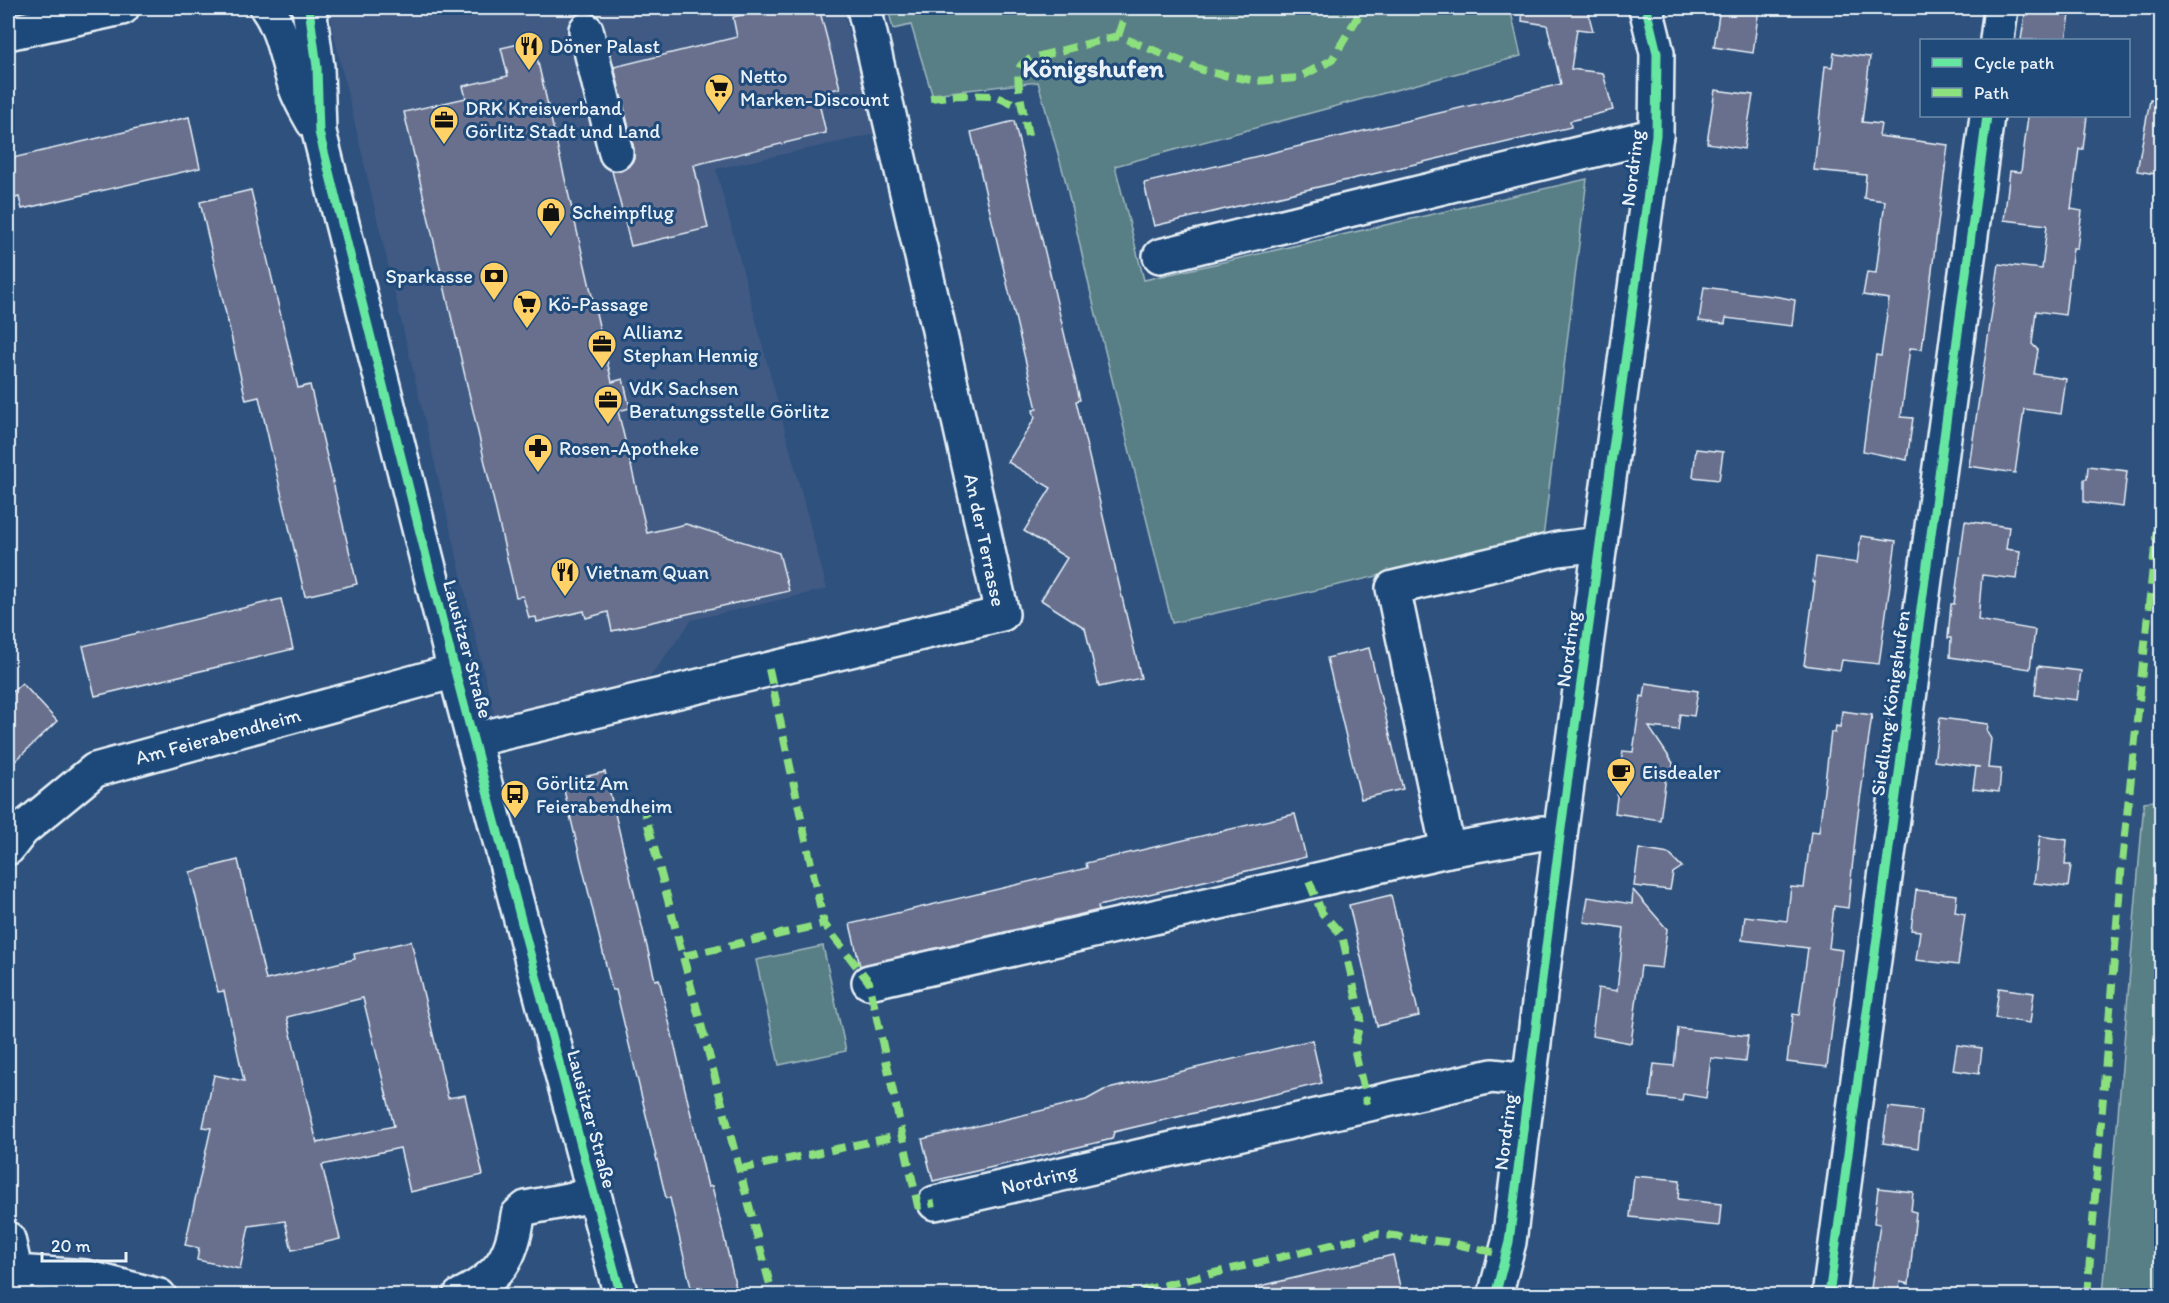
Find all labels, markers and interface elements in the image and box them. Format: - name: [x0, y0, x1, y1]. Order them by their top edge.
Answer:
- restaurant icon: Döner Palast: [513, 30, 545, 72]
- place label: Döner Palast: [550, 34, 661, 58]
- legend: [1920, 39, 2130, 117]
- district label: Königshufen: [1022, 52, 1164, 84]
- text: Cycle path: [1974, 52, 2055, 74]
- place label: Netto Marken-Discount: [740, 64, 889, 111]
- supermarket icon: Netto Marken-Discount: [703, 72, 735, 114]
- text: Path: [1974, 82, 2009, 104]
- place label: DRK Kreisverband Görlitz Stadt und Land: [465, 96, 660, 143]
- office icon: DRK Kreisverband Görlitz Stadt und Land: [428, 104, 460, 146]
- street label: Nordring: [1615, 128, 1649, 208]
- shop icon: Scheinpflug: [535, 196, 567, 238]
- place label: Scheinpflug: [572, 200, 675, 224]
- bank icon: Sparkasse: [478, 260, 510, 302]
- place label: Sparkasse: [386, 264, 473, 288]
- supermarket icon: Kö-Passage: [511, 288, 543, 330]
- place label: Kö-Passage: [548, 292, 648, 316]
- place label: Allianz Stephan Hennig: [623, 320, 759, 367]
- office icon: Allianz Stephan Hennig: [586, 328, 618, 370]
- place label: VdK Sachsen Beratungsstelle Görlitz: [629, 376, 830, 423]
- office icon: VdK Sachsen Beratungsstelle Görlitz: [592, 384, 624, 426]
- pharmacy icon: Rosen-Apotheke: [522, 432, 554, 474]
- place label: Rosen-Apotheke: [559, 436, 699, 460]
- street label: An der Terrasse: [959, 471, 1011, 609]
- restaurant icon: Vietnam Quan: [549, 556, 581, 598]
- place label: Vietnam Quan: [586, 560, 709, 584]
- street label: Lausitzer Straße: [438, 577, 498, 721]
- street label: Nordring: [1551, 608, 1585, 689]
- street label: Siedlung Königshufen: [1865, 609, 1915, 797]
- street label: Am Feierabendheim: [133, 702, 303, 770]
- cafe icon: Eisdealer: [1605, 756, 1637, 798]
- place label: Eisdealer: [1642, 760, 1721, 784]
- place label: Görlitz Am Feierabendheim: [536, 771, 673, 818]
- bus stop icon: Görlitz Am Feierabendheim: [499, 778, 531, 820]
- street label: Lausitzer Straße: [562, 1047, 622, 1191]
- street label: Nordring: [1488, 1092, 1522, 1172]
- street label: Nordring: [999, 1158, 1080, 1199]
- scale bar: [42, 1225, 126, 1263]
- text: 20 m: [51, 1235, 91, 1257]

